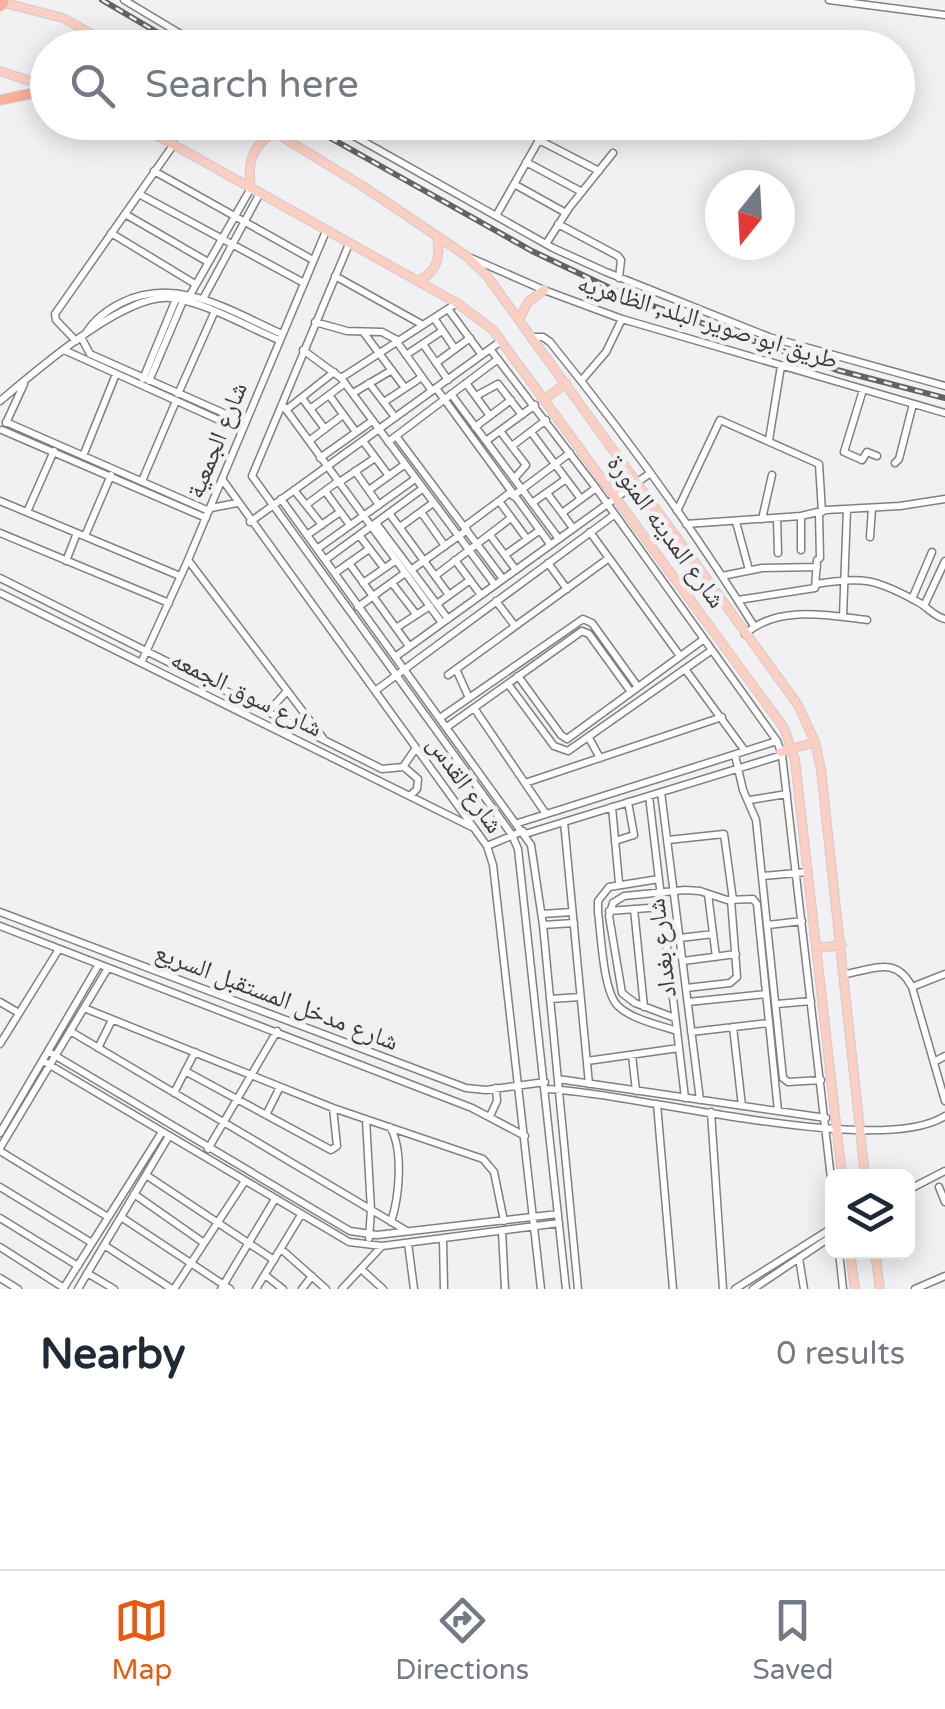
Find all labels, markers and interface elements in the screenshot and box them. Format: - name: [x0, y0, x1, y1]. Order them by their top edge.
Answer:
- search box: [30, 30, 915, 140]
- icon: search: [65, 58, 120, 113]
- text: Search here: [145, 62, 359, 108]
- north arrow: [705, 170, 795, 260]
- street label: طريق ابو صوير البلد, الظاهريه: [574, 268, 842, 376]
- street label: شارع الجمعية: [180, 378, 254, 503]
- street label: شارع المدينه المنورة: [601, 449, 732, 614]
- street label: شارع سوق الجمعه: [166, 644, 327, 743]
- street label: شارع القدس: [421, 730, 510, 839]
- street label: شارع بغداد: [641, 897, 683, 999]
- street label: شارع مدخل المستقبل السريع: [151, 937, 403, 1057]
- map controls: [825, 1169, 915, 1259]
- button: layers: [825, 1169, 915, 1259]
- text: Nearby: [40, 1329, 185, 1380]
- text: 0 results: [776, 1335, 905, 1373]
- tab: Map: [112, 1593, 172, 1687]
- tab: Directions: [395, 1593, 529, 1687]
- tab: Saved: [752, 1593, 833, 1687]

